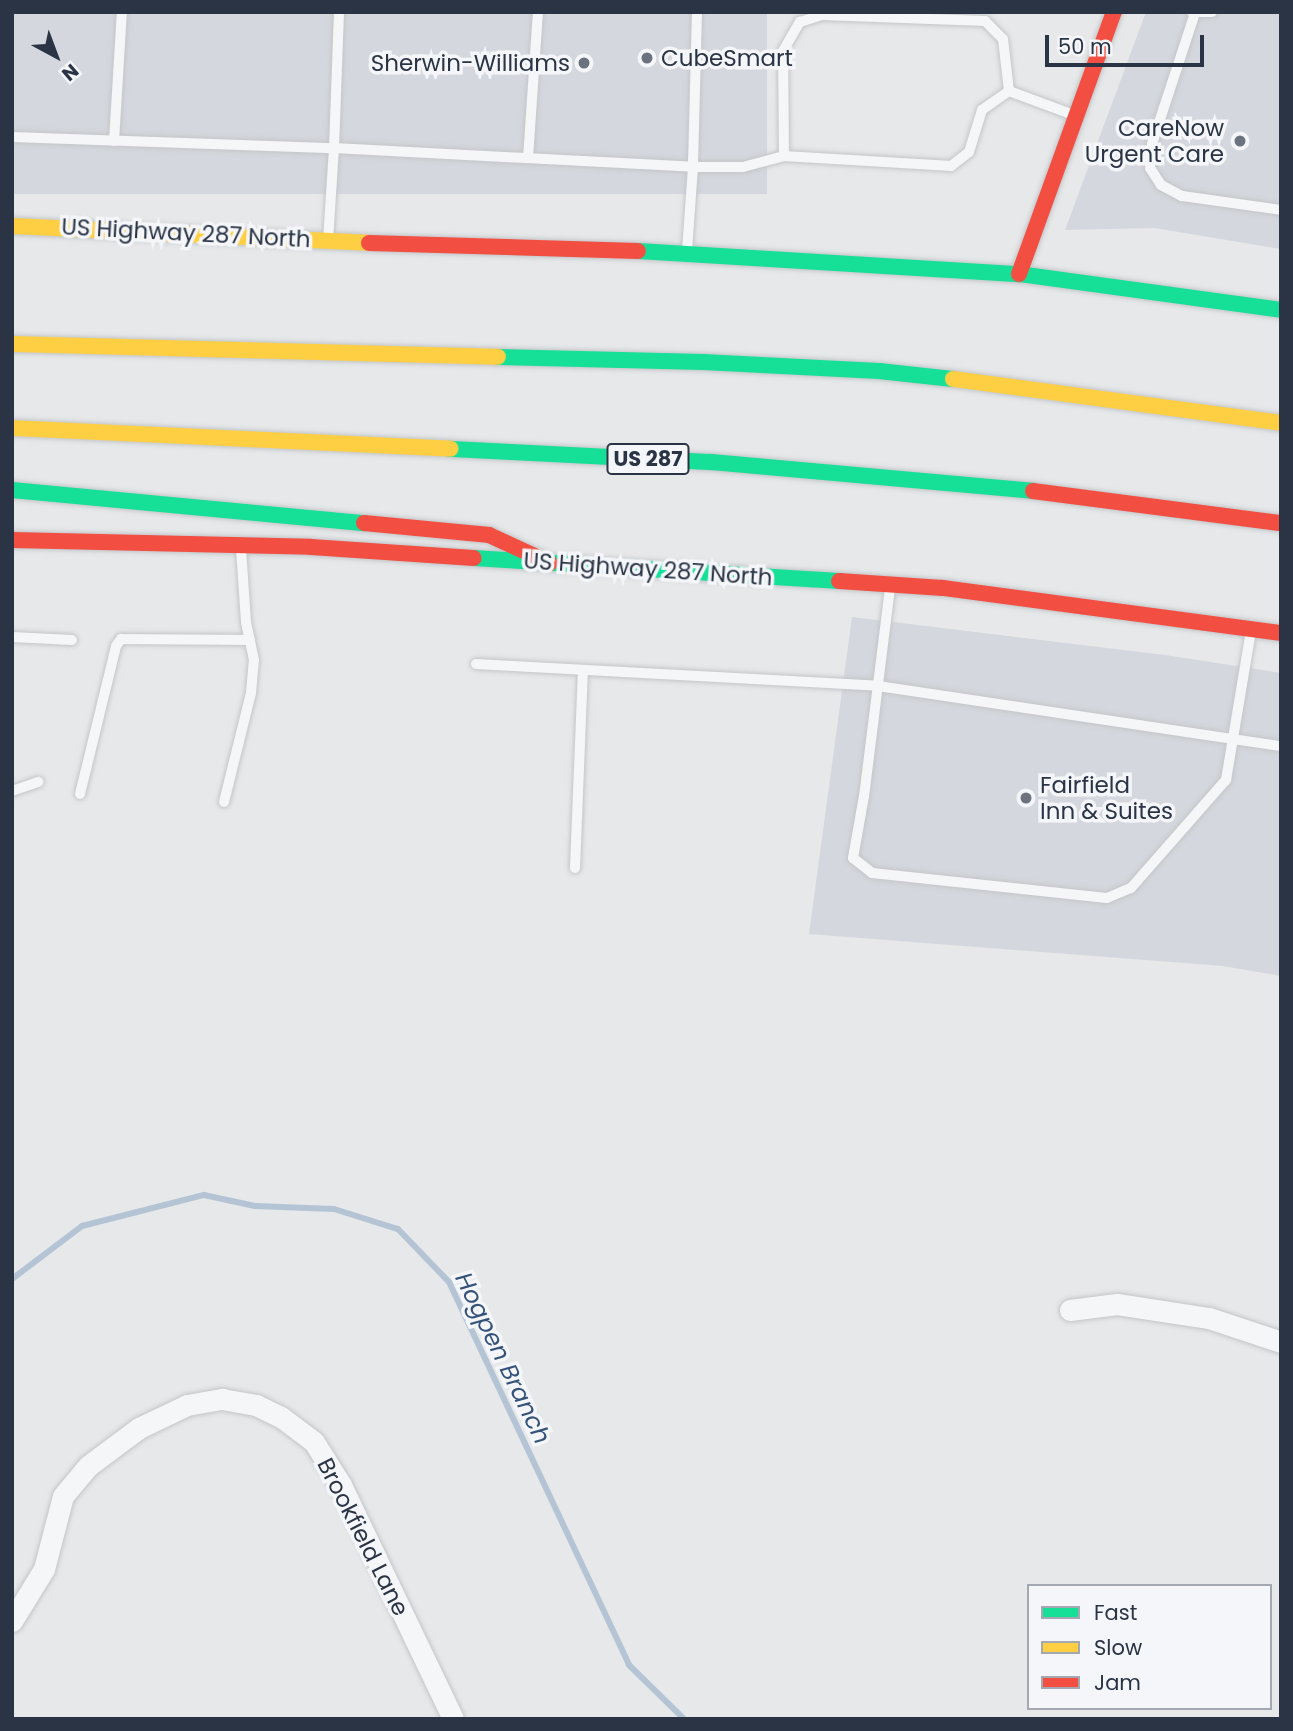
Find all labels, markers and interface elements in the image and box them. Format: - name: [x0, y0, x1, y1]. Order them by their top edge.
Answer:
- north arrow: [21, 21, 91, 91]
- scale bar: [1048, 21, 1207, 65]
- text: 50 m: [1058, 32, 1112, 61]
- place label: CubeSmart: [661, 44, 793, 72]
- place label: Sherwin-Williams: [371, 49, 570, 77]
- marker: CubeSmart: [639, 50, 655, 66]
- marker: Sherwin-Williams: [576, 55, 592, 71]
- text: N: [56, 57, 84, 87]
- place label: CareNow Urgent Care: [1085, 114, 1224, 168]
- marker: CareNow Urgent Care: [1230, 131, 1250, 151]
- street label: US Highway 287 North: [61, 213, 311, 253]
- road number: US 287: [606, 442, 690, 476]
- street label: US Highway 287 North: [523, 547, 773, 591]
- place label: Fairfield Inn & Suites: [1040, 771, 1173, 825]
- marker: Fairfield Inn & Suites: [1018, 790, 1034, 806]
- water label: Hogpen Branch: [449, 1268, 557, 1448]
- street label: Brookfield Lane: [311, 1454, 415, 1620]
- legend: [1027, 1584, 1272, 1710]
- text: Fast: [1094, 1598, 1137, 1627]
- text: Slow: [1094, 1633, 1142, 1662]
- text: Jam: [1094, 1668, 1141, 1697]

